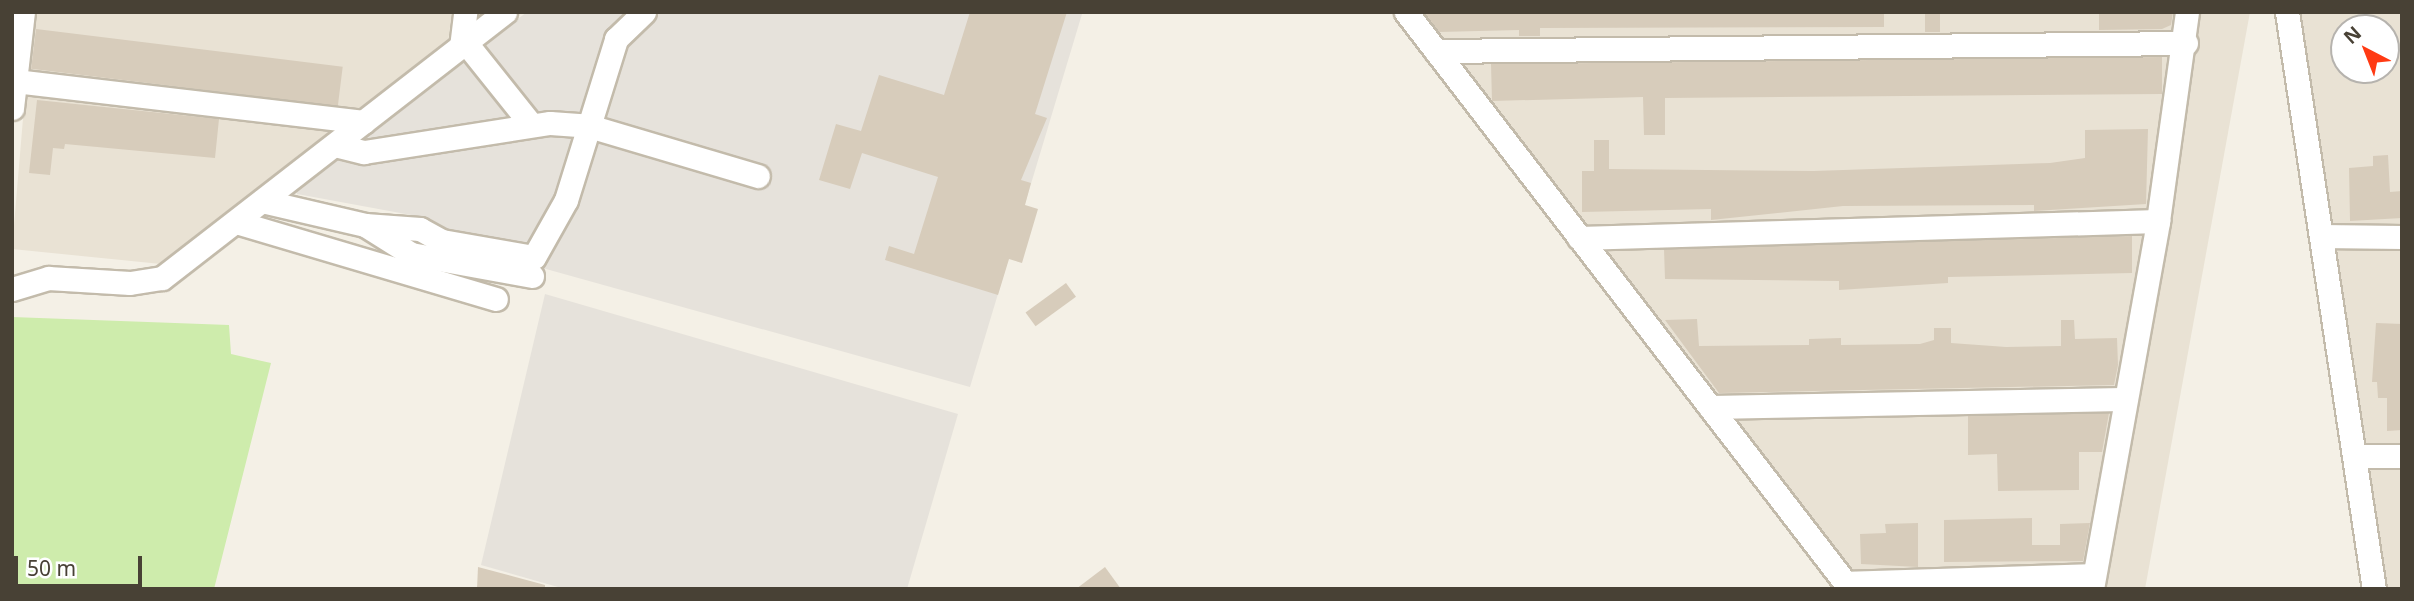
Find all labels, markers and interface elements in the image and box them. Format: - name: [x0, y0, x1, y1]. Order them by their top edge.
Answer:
- north arrow: [2330, 14, 2400, 84]
- text: N: [2338, 20, 2367, 50]
- scale bar: [18, 542, 145, 586]
- text: 50 m: [27, 554, 76, 582]

